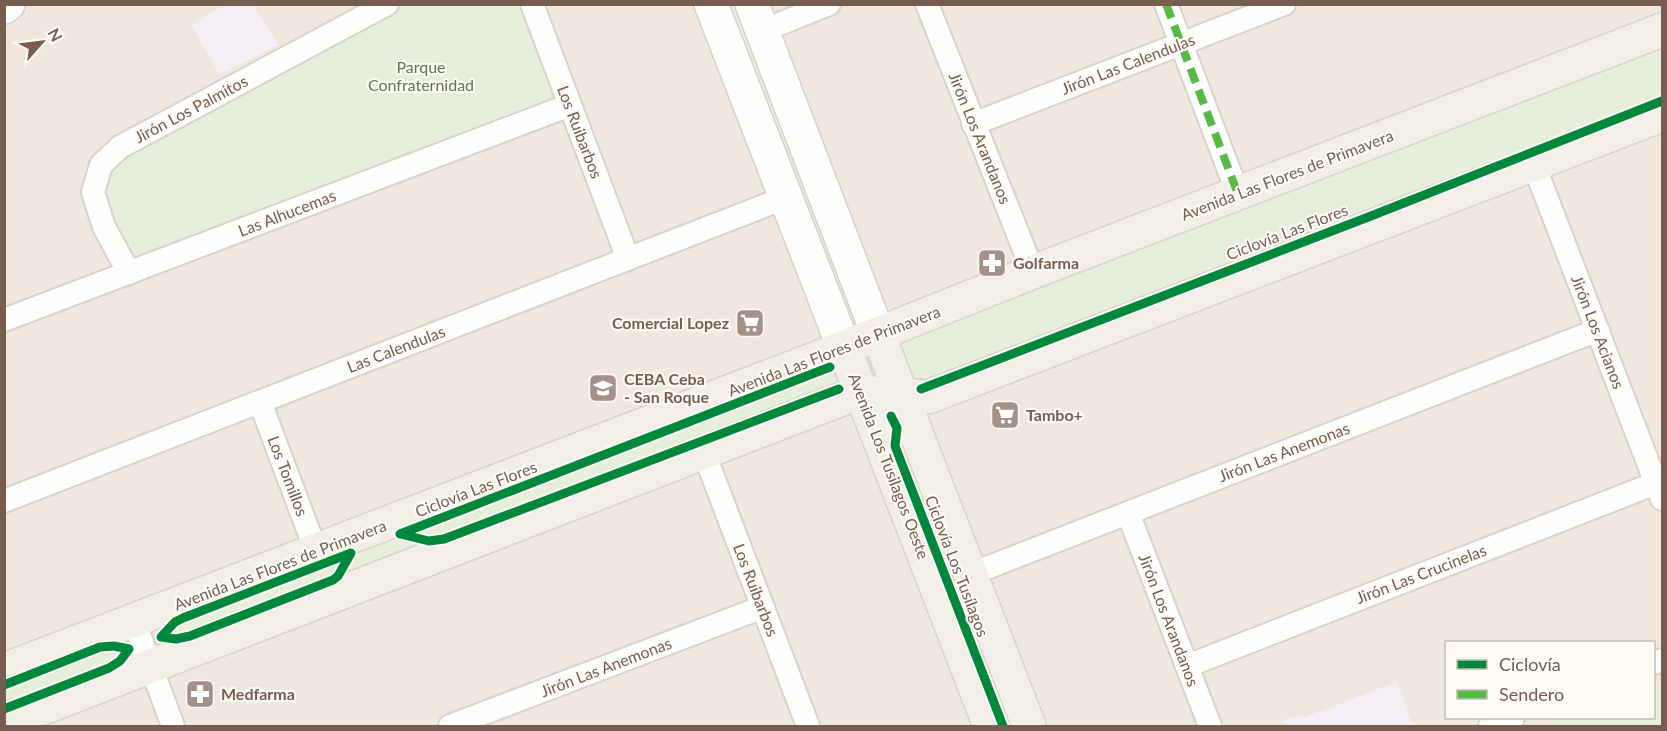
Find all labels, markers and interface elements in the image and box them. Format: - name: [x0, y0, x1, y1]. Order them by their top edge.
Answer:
- north arrow: [12, 12, 72, 72]
- text: N: [44, 25, 67, 45]
- street label: Jirón Las Calendulas: [1058, 29, 1197, 98]
- park label: Parque Confraternidad: [368, 57, 474, 94]
- street label: Jirón Los Arandanos: [945, 69, 1016, 207]
- street label: Jirón Los Palmitos: [131, 71, 251, 146]
- street label: Los Ruibarbos: [554, 83, 607, 181]
- street label: Avenida Las Flores de Primavera: [1178, 125, 1396, 224]
- street label: Las Alhucemas: [235, 185, 338, 240]
- street label: Ciclovía Las Flores: [1223, 200, 1350, 263]
- pharmacy icon: Golfarma: [976, 247, 1008, 279]
- place label: Golfarma: [1013, 253, 1079, 272]
- street label: Jirón Los Acianos: [1568, 272, 1629, 391]
- street label: Avenida Las Flores de Primavera: [725, 301, 943, 400]
- supermarket icon: Comercial Lopez: [734, 307, 766, 339]
- place label: Comercial Lopez: [612, 313, 729, 332]
- street label: Las Calendulas: [344, 321, 448, 376]
- place label: CEBA Ceba - San Roque: [624, 369, 710, 406]
- street label: Avenida Los Tusilagos Oeste: [845, 370, 934, 561]
- school or university icon: CEBA Ceba - San Roque: [587, 372, 619, 404]
- supermarket icon: Tambo+: [989, 399, 1021, 431]
- place label: Tambo+: [1026, 405, 1083, 424]
- street label: Jirón Las Anemonas: [1216, 418, 1352, 485]
- street label: Los Tomillos: [264, 433, 312, 519]
- street label: Ciclovía Las Flores: [412, 457, 539, 520]
- street label: Ciclovía Los Tusílagos: [922, 492, 993, 639]
- street label: Avenida Las Flores de Primavera: [171, 515, 389, 614]
- street label: Jirón Las Crucinelas: [1353, 540, 1489, 607]
- street label: Los Ruibarbos: [730, 541, 783, 639]
- street label: Jirón Los Arandanos: [1135, 551, 1204, 689]
- street label: Jirón Las Anemonas: [538, 633, 674, 700]
- legend: [1445, 641, 1655, 719]
- text: Ciclovía: [1499, 653, 1561, 675]
- pharmacy icon: Medfarma: [184, 678, 216, 710]
- text: Sendero: [1499, 683, 1564, 705]
- place label: Medfarma: [221, 684, 295, 703]

